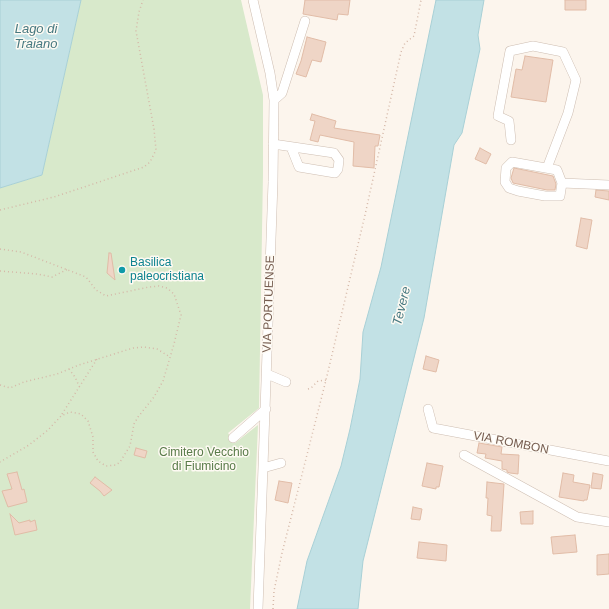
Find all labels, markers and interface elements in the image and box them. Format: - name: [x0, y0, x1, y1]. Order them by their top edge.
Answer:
- water label: Lago di Traiano: [14, 21, 58, 52]
- street label: VIA PORTUENSE: [260, 255, 278, 353]
- place label: Basilica paleocristiana: [130, 256, 204, 284]
- marker: Basilica paleocristiana: [117, 265, 127, 275]
- water label: Tevere: [390, 285, 414, 327]
- street label: VIA ROMBON: [472, 429, 550, 457]
- park label: Cimitero Vecchio di Fiumicino: [159, 446, 249, 474]

